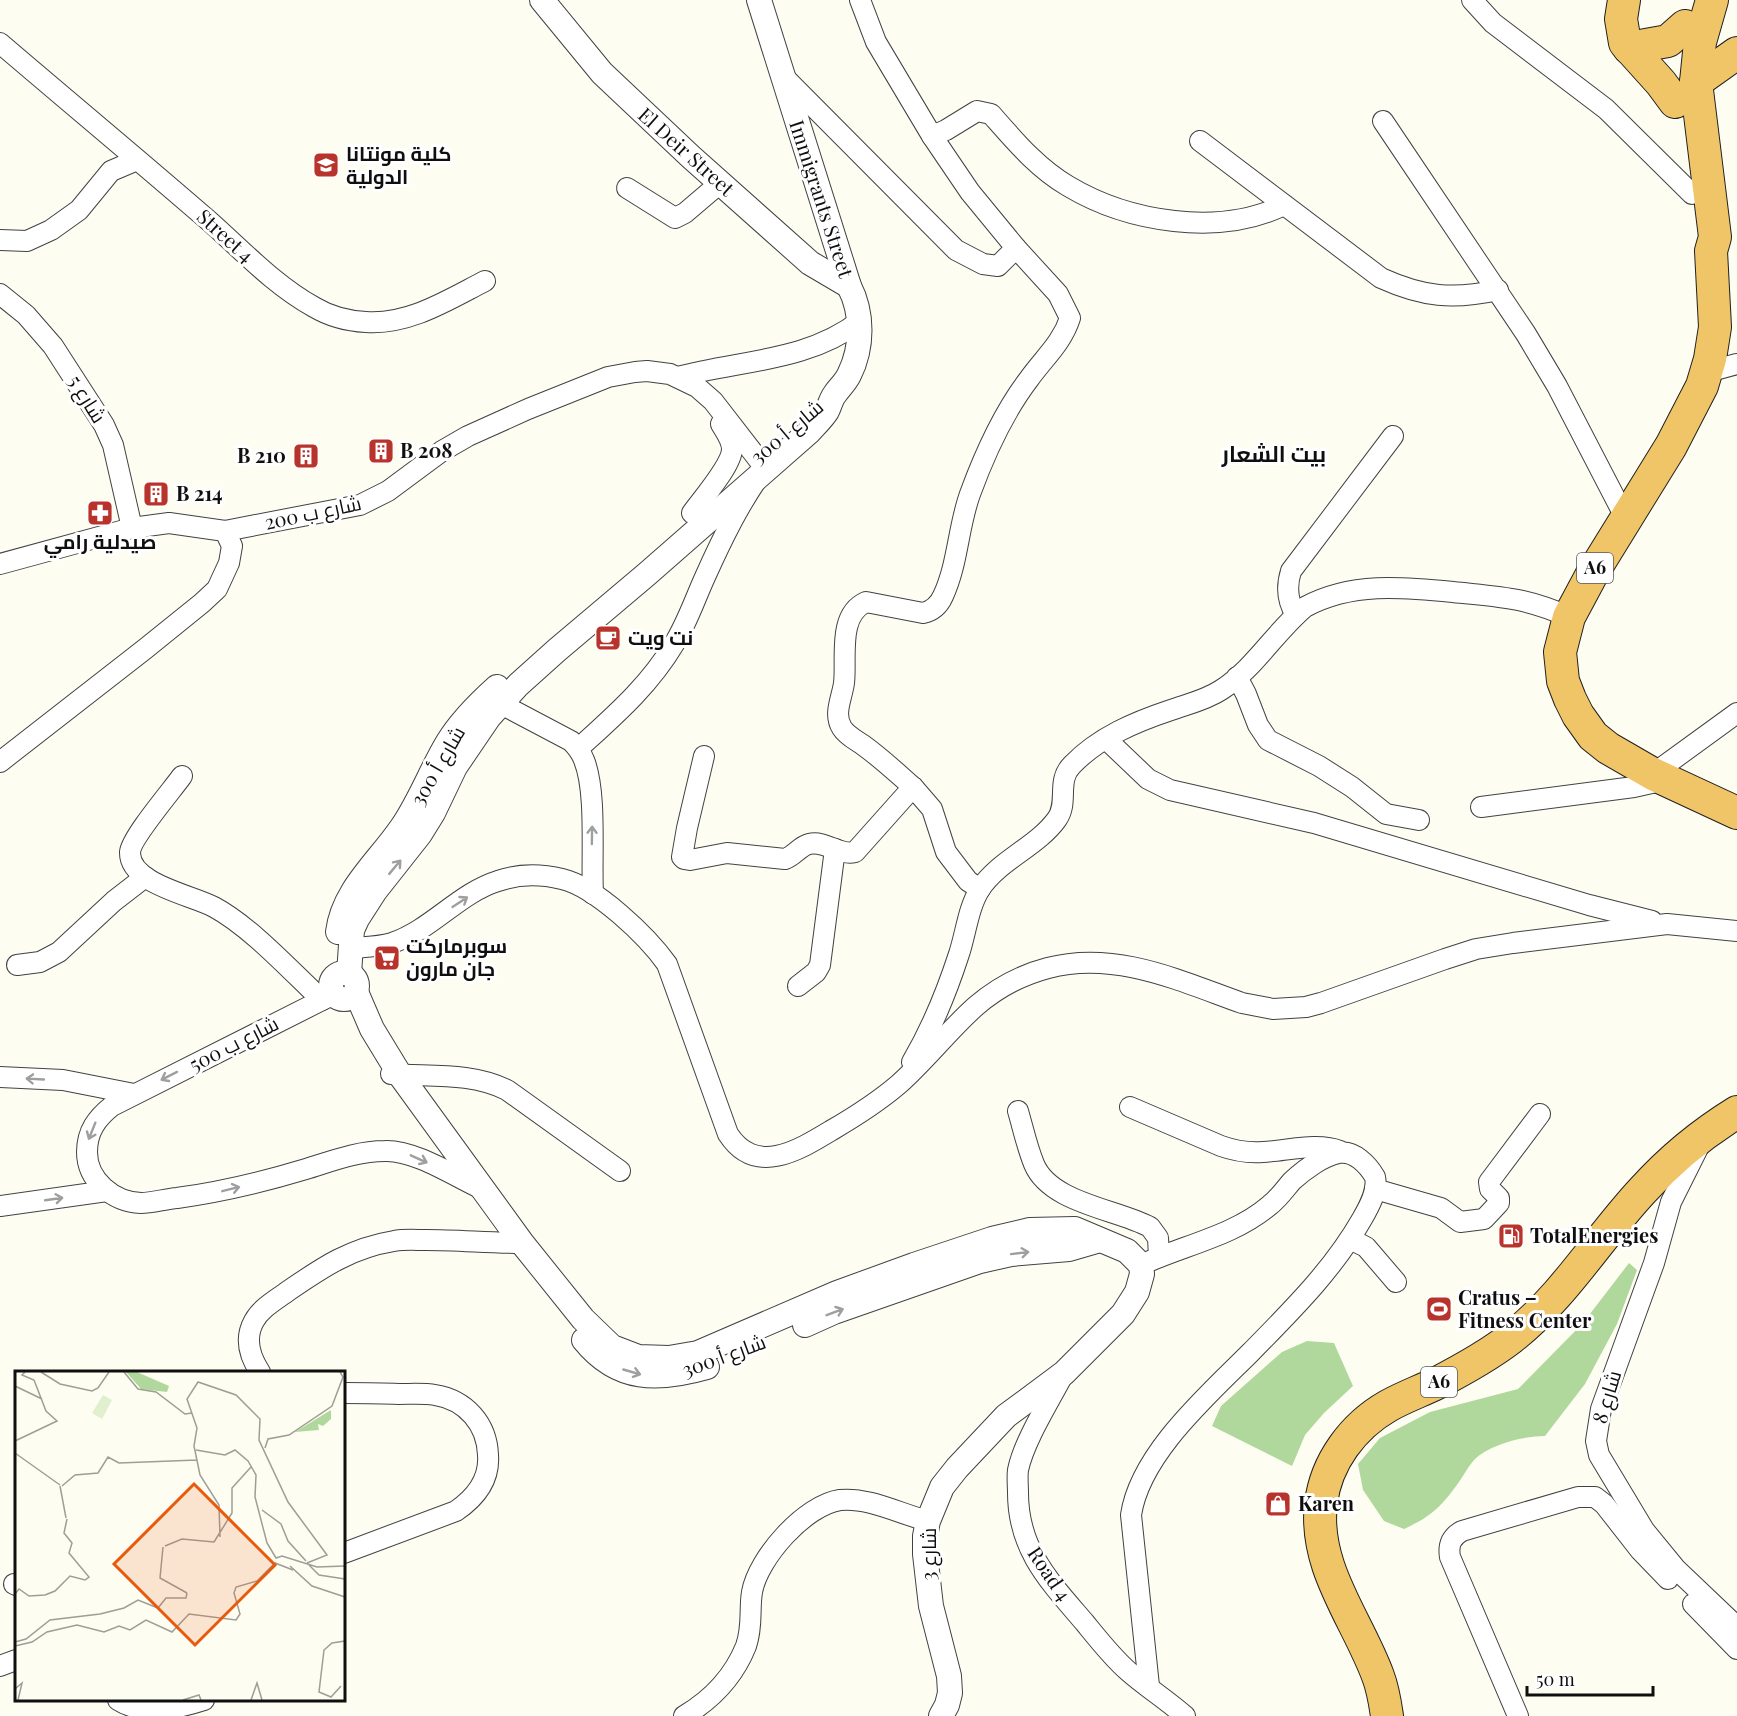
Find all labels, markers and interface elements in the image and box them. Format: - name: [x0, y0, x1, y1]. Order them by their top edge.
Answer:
- street label: El Deir Street: [633, 101, 741, 202]
- street label: Immigrants Street: [784, 116, 861, 282]
- place label: كلية مونتانا الدولية: [346, 139, 452, 189]
- school or university icon: كلية مونتانا الدولية: [311, 150, 341, 180]
- street label: Street 4: [192, 202, 260, 268]
- street label: شارع 5: [61, 369, 114, 428]
- street label: شارع أ 300: [744, 393, 829, 471]
- building icon: B 208: [366, 436, 396, 466]
- place label: B 208: [400, 436, 453, 463]
- district label: بيت الشعار: [1221, 438, 1326, 468]
- place label: B 210: [237, 441, 286, 468]
- building icon: B 210: [291, 441, 321, 471]
- building icon: B 214: [141, 479, 171, 509]
- place label: B 214: [176, 479, 223, 506]
- street label: شارع ب 200: [262, 488, 364, 537]
- pharmacy icon: صيدلية رامي: [85, 498, 115, 528]
- place label: صيدلية رامي: [44, 527, 156, 558]
- road number: A6: [1577, 553, 1613, 583]
- cafe icon: نت ويت: [593, 623, 623, 653]
- place label: نت ويت: [628, 623, 693, 650]
- street label: شارع أ 300: [403, 721, 472, 811]
- one-way arrow: [586, 826, 597, 846]
- one-way arrow: [389, 859, 402, 875]
- one-way arrow: [452, 895, 469, 908]
- place label: سوبرماركت جان مارون: [406, 931, 507, 981]
- supermarket icon: سوبرماركت جان مارون: [372, 943, 402, 973]
- street label: شارع ب 500: [184, 1009, 283, 1078]
- one-way arrow: [160, 1071, 178, 1083]
- one-way arrow: [26, 1073, 46, 1084]
- one-way arrow: [86, 1122, 97, 1140]
- one-way arrow: [410, 1154, 428, 1166]
- one-way arrow: [221, 1183, 240, 1194]
- one-way arrow: [43, 1193, 63, 1204]
- fuel station icon: TotalEnergies: [1496, 1221, 1526, 1251]
- place label: TotalEnergies: [1530, 1221, 1658, 1248]
- one-way arrow: [1010, 1247, 1029, 1258]
- place label: Cratus – Fitness Center: [1458, 1283, 1592, 1333]
- sports icon: Cratus – Fitness Center: [1424, 1294, 1454, 1324]
- one-way arrow: [825, 1306, 844, 1317]
- street label: شارع أ 300: [678, 1327, 770, 1384]
- one-way arrow: [622, 1367, 641, 1378]
- road number: A6: [1421, 1367, 1457, 1397]
- street label: شارع 8: [1585, 1367, 1628, 1427]
- inset map: [15, 1371, 345, 1701]
- shop icon: Karen: [1263, 1489, 1293, 1519]
- place label: Karen: [1298, 1489, 1355, 1516]
- street label: شارع 3: [914, 1528, 943, 1580]
- street label: Road 4: [1022, 1541, 1078, 1606]
- scale bar: [1527, 1659, 1653, 1697]
- text: 50 m: [1536, 1667, 1575, 1691]

